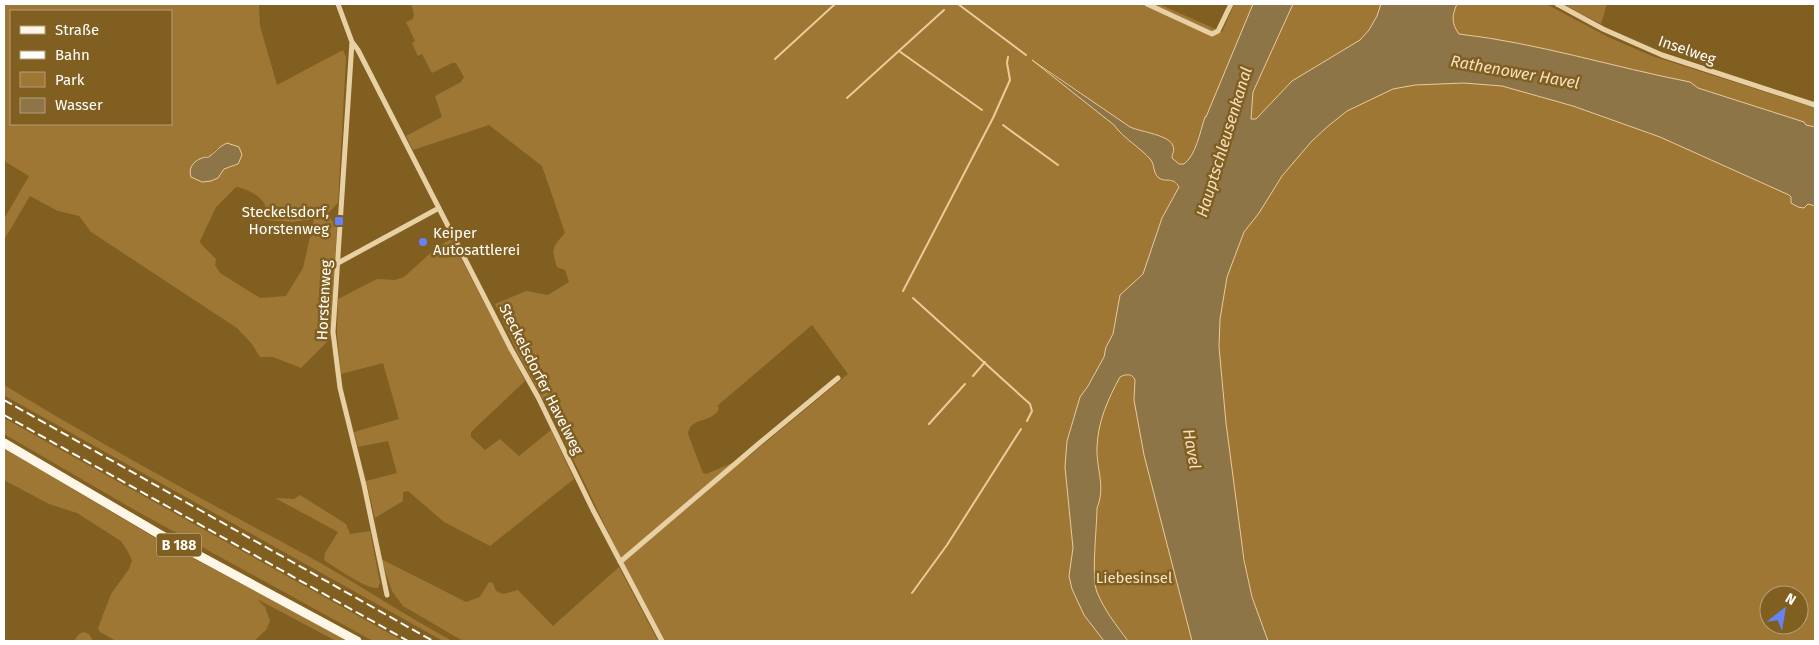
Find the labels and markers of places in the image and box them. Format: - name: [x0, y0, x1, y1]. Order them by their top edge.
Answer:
- place label: Steckelsdorf, Horstenweg: [242, 203, 329, 238]
- marker: Steckelsdorf, Horstenweg: [333, 215, 345, 227]
- place label: Keiper Autosattlerei: [433, 224, 520, 259]
- marker: Keiper Autosattlerei: [417, 236, 429, 248]

